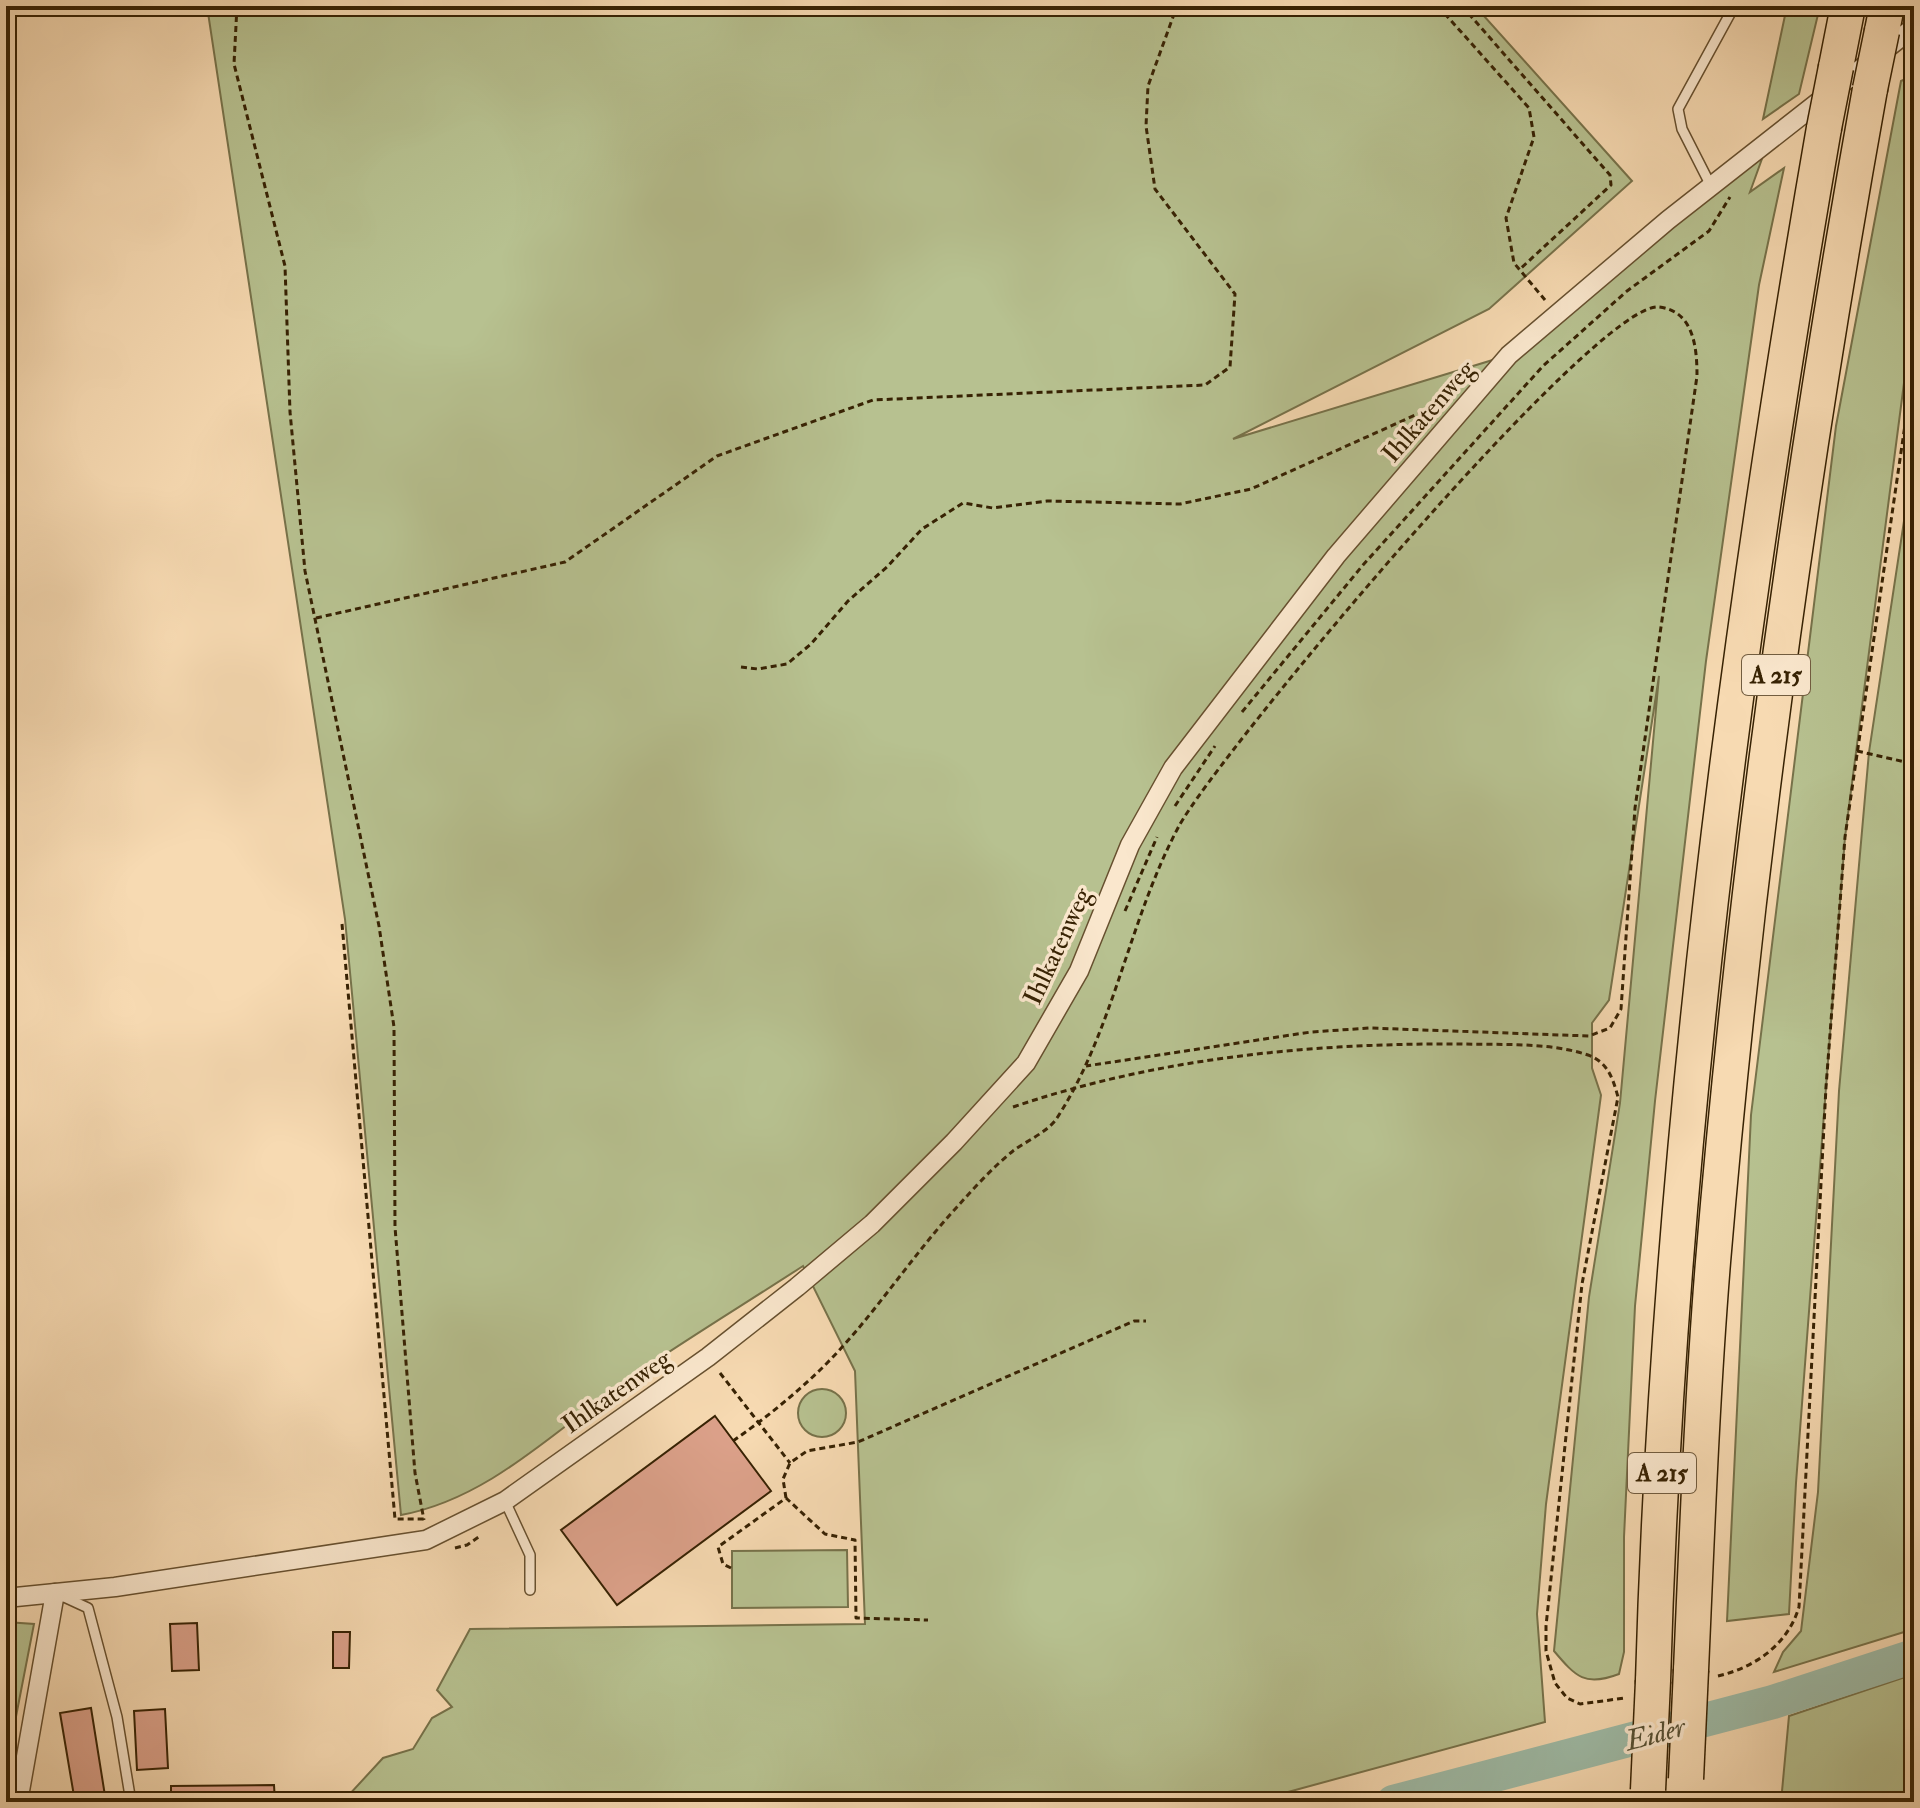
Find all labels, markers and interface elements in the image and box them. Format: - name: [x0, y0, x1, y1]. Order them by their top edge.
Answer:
- street label: Ihlkatenweg: [1375, 353, 1483, 470]
- road number: A 215: [1742, 655, 1810, 695]
- street label: Ihlkatenweg: [1017, 882, 1099, 1010]
- street label: Ihlkatenweg: [556, 1342, 678, 1441]
- road number: A 215: [1628, 1453, 1696, 1493]
- water label: Eider: [1620, 1709, 1691, 1760]

